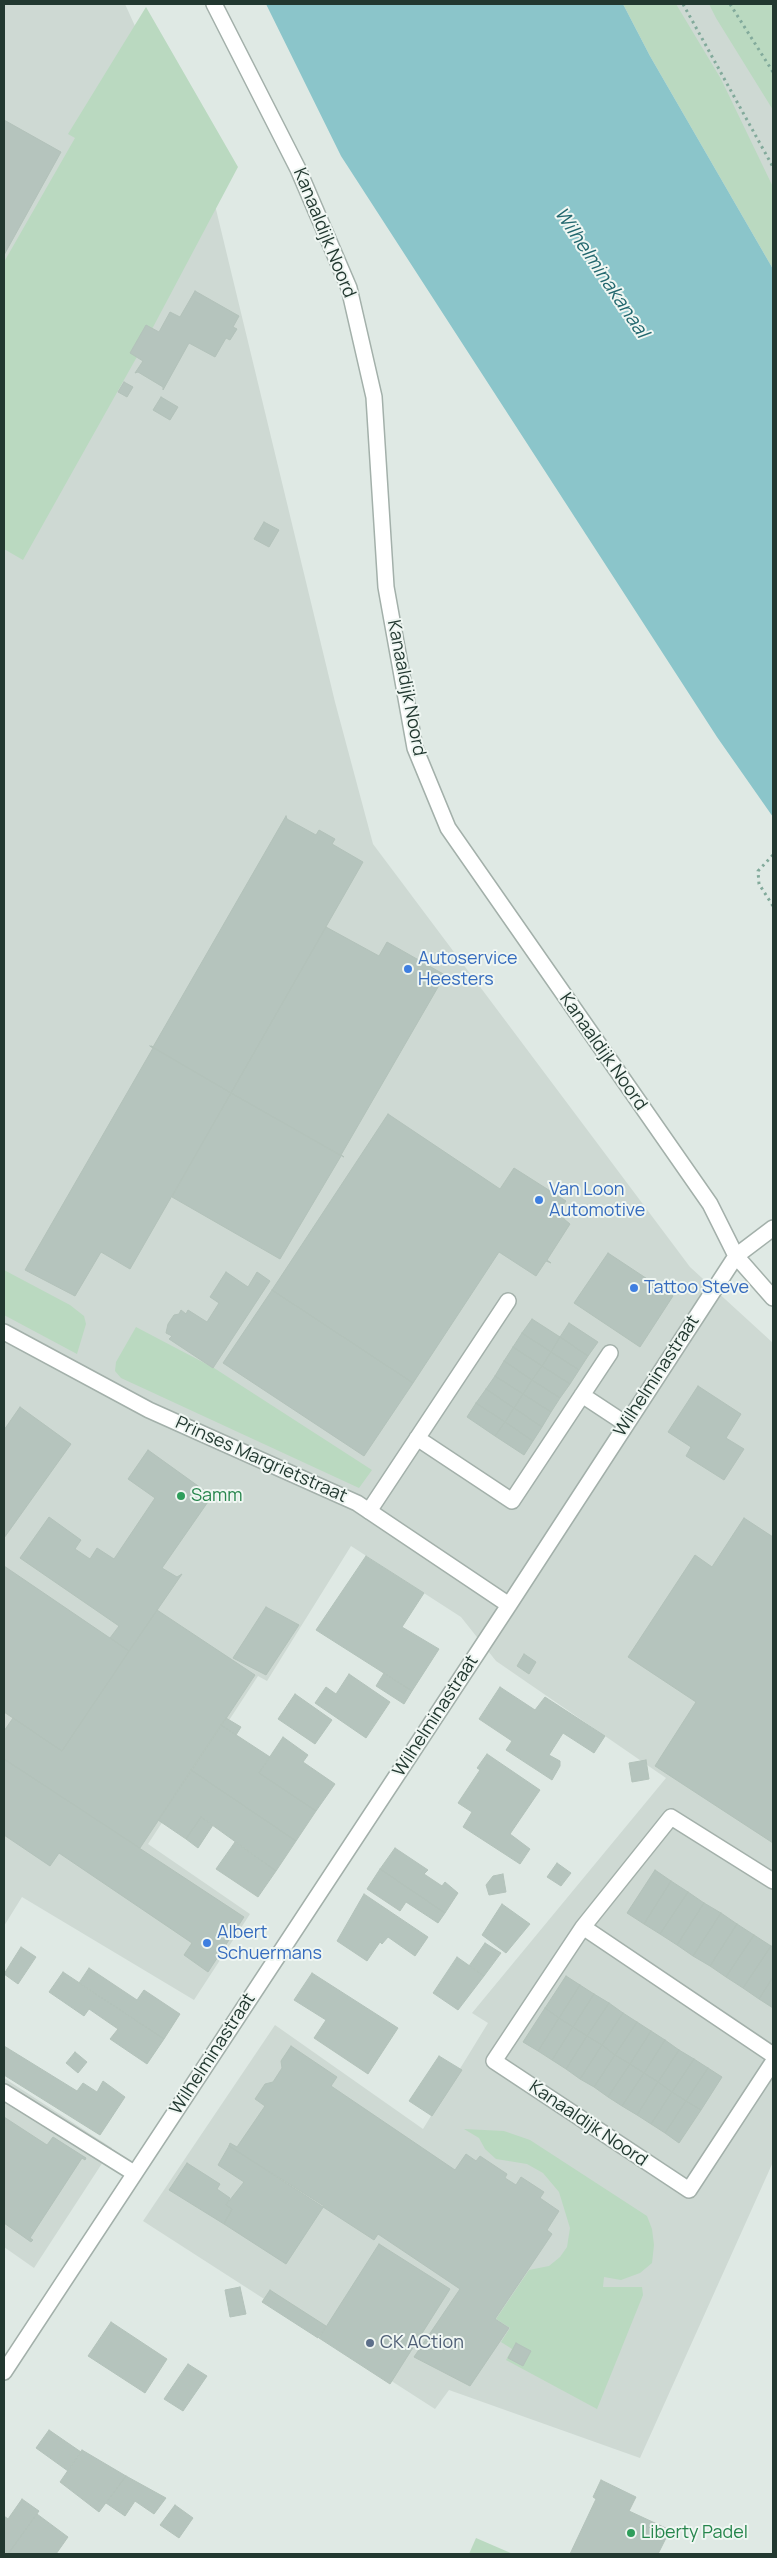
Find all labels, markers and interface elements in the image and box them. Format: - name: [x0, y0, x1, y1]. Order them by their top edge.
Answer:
- street label: Kanaaldijk Noord: [288, 165, 360, 301]
- water label: Wilhelminakanaal: [549, 203, 653, 343]
- street label: Kanaaldijk Noord: [382, 618, 430, 758]
- place label: Autoservice Heesters: [418, 948, 518, 991]
- marker: Autoservice Heesters: [402, 963, 414, 975]
- street label: Kanaaldijk Noord: [555, 989, 651, 1115]
- place label: Van Loon Automotive: [549, 1179, 645, 1222]
- marker: Van Loon Automotive: [533, 1194, 545, 1206]
- place label: Tattoo Steve: [644, 1277, 749, 1299]
- marker: Tattoo Steve: [628, 1282, 640, 1294]
- street label: Wilhelminastraat: [610, 1311, 704, 1441]
- street label: Prinses Margrietstraat: [172, 1412, 350, 1508]
- place label: Samm: [191, 1485, 243, 1507]
- marker: Samm: [175, 1490, 187, 1502]
- street label: Wilhelminastraat: [389, 1651, 483, 1781]
- place label: Albert Schuermans: [217, 1922, 322, 1965]
- marker: Albert Schuermans: [201, 1937, 213, 1949]
- street label: Wilhelminastraat: [166, 1989, 260, 2119]
- street label: Kanaaldijk Noord: [525, 2076, 651, 2172]
- place label: CK ACtion: [380, 2332, 464, 2354]
- marker: CK ACtion: [364, 2337, 376, 2349]
- place label: Liberty Padel: [641, 2522, 748, 2544]
- marker: Liberty Padel: [625, 2527, 637, 2539]

